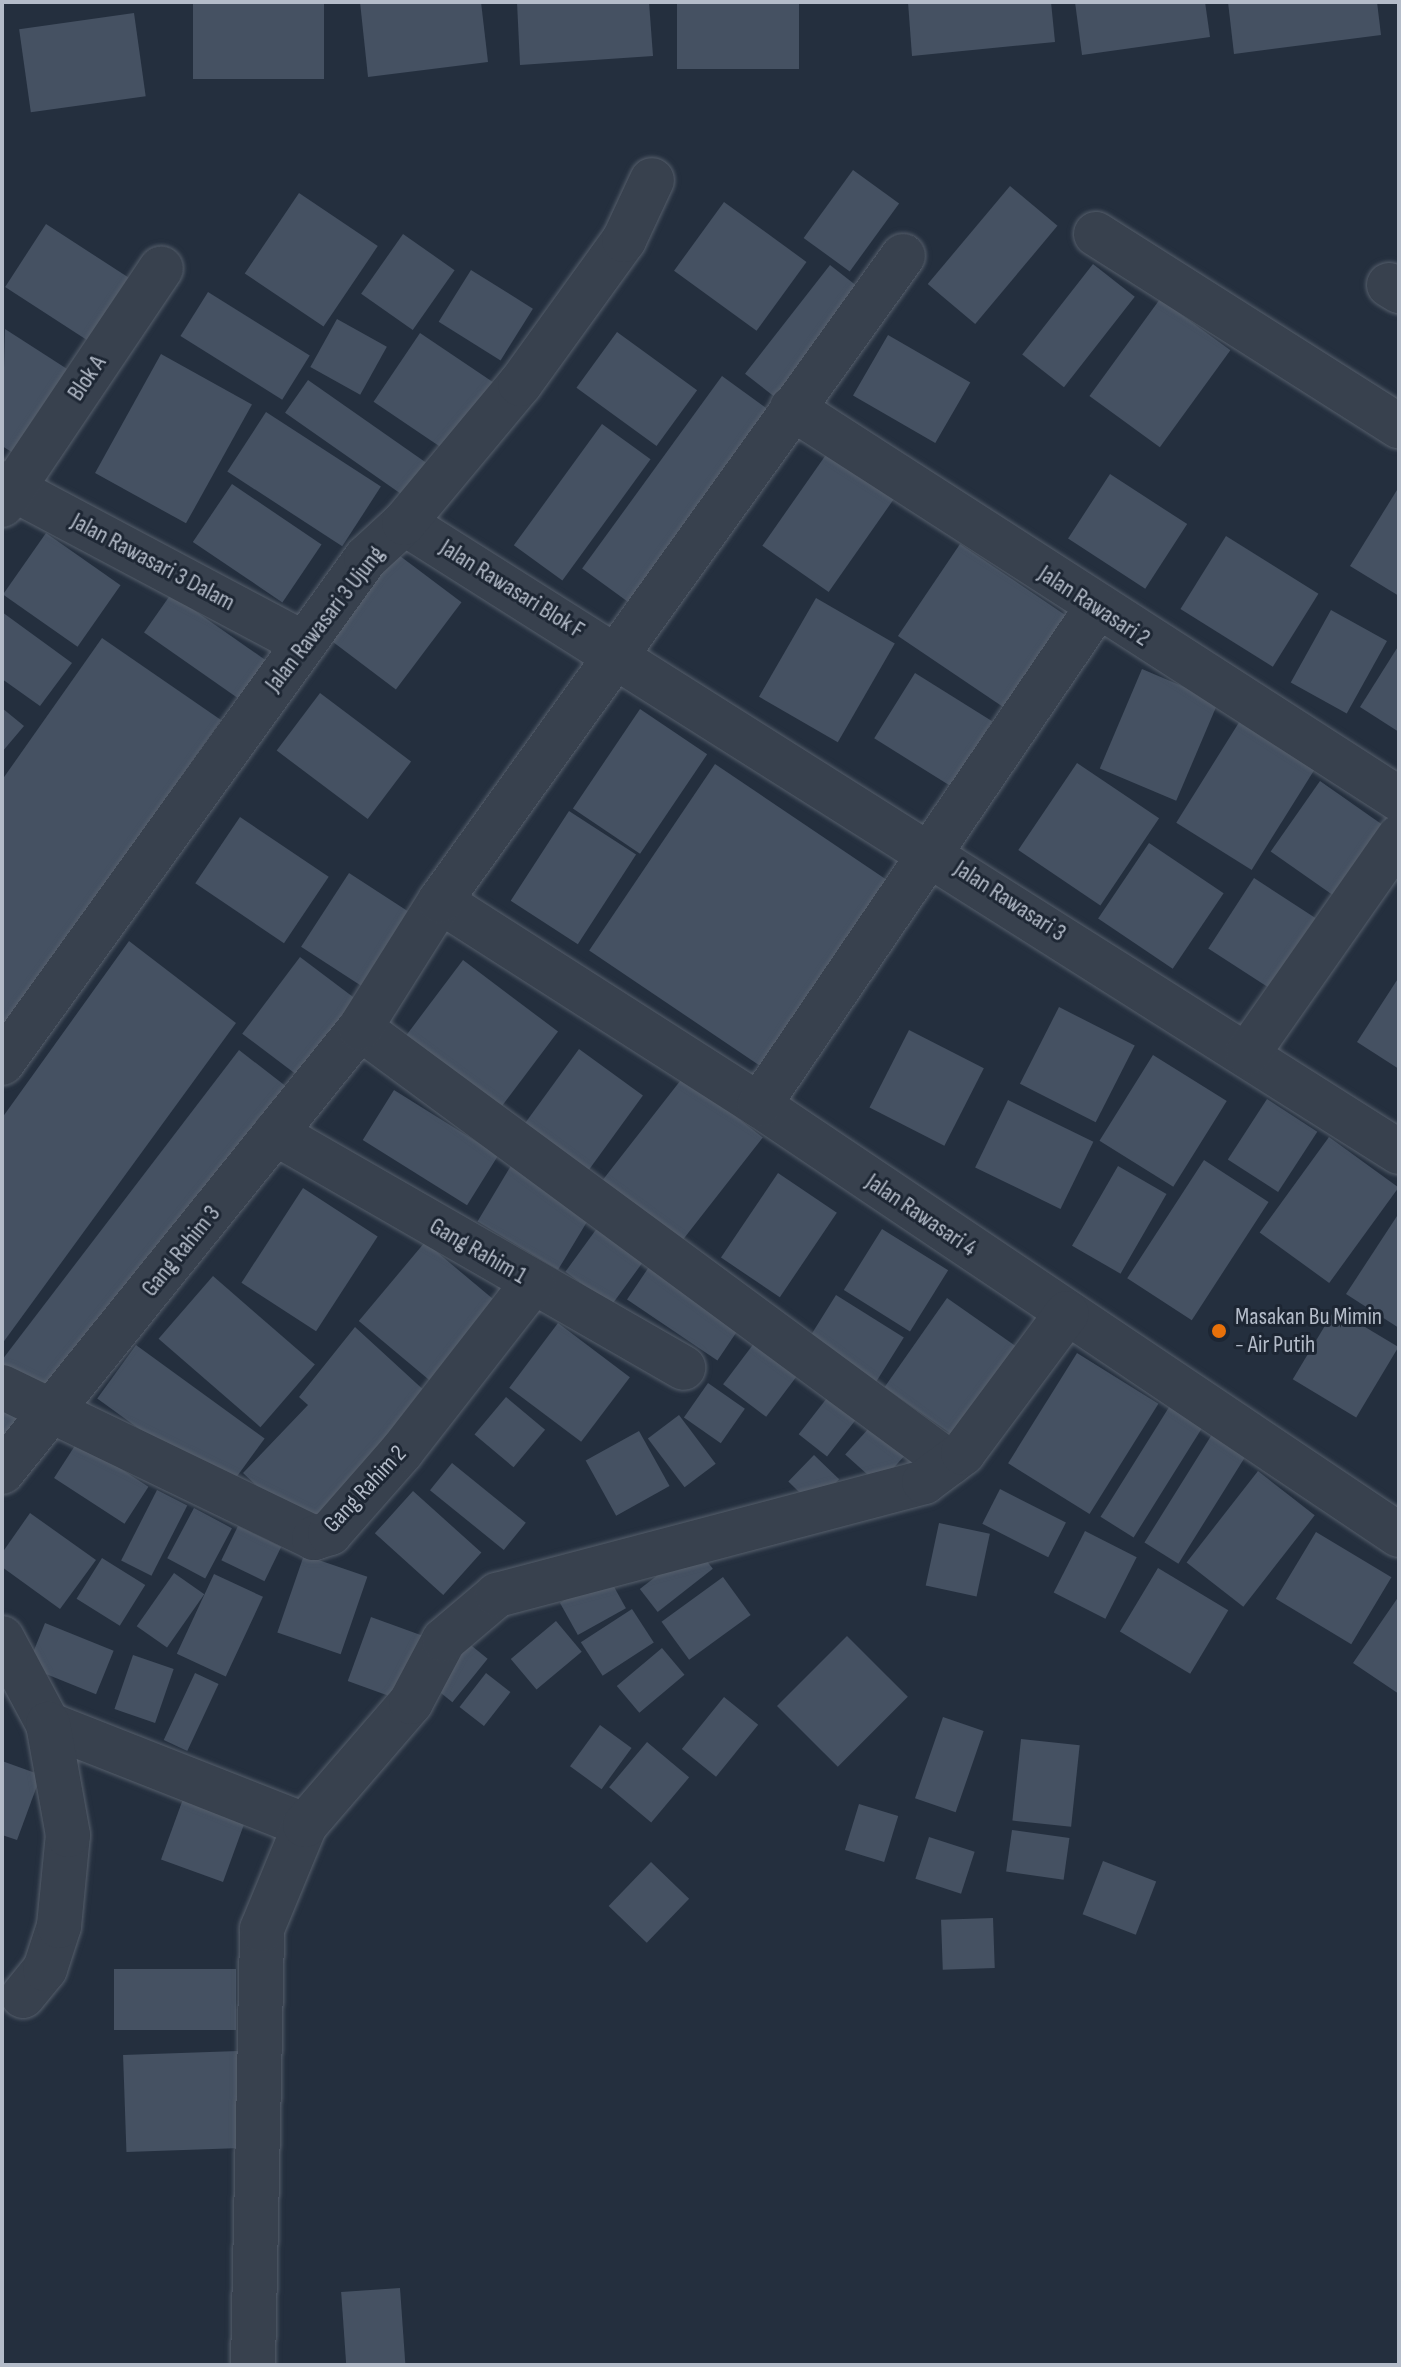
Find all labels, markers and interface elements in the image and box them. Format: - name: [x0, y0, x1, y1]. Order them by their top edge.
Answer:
- street label: Blok A: [62, 350, 112, 406]
- street label: Jalan Rawasari 3 Dalam: [66, 507, 240, 617]
- street label: Jalan Rawasari Blok F: [435, 533, 589, 645]
- street label: Jalan Rawasari 3 Ujung: [259, 540, 391, 698]
- street label: Jalan Rawasari 2: [1033, 559, 1155, 653]
- street label: Jalan Rawasari 3: [949, 854, 1071, 948]
- street label: Jalan Rawasari 4: [860, 1167, 982, 1263]
- street label: Gang Rahim 3: [136, 1200, 226, 1302]
- street label: Gang Rahim 1: [424, 1212, 532, 1290]
- place label: Masakan Bu Mimin - Air Putih: [1235, 1303, 1382, 1359]
- marker: Masakan Bu Mimin - Air Putih: [1210, 1322, 1228, 1340]
- street label: Gang Rahim 2: [317, 1439, 413, 1539]

